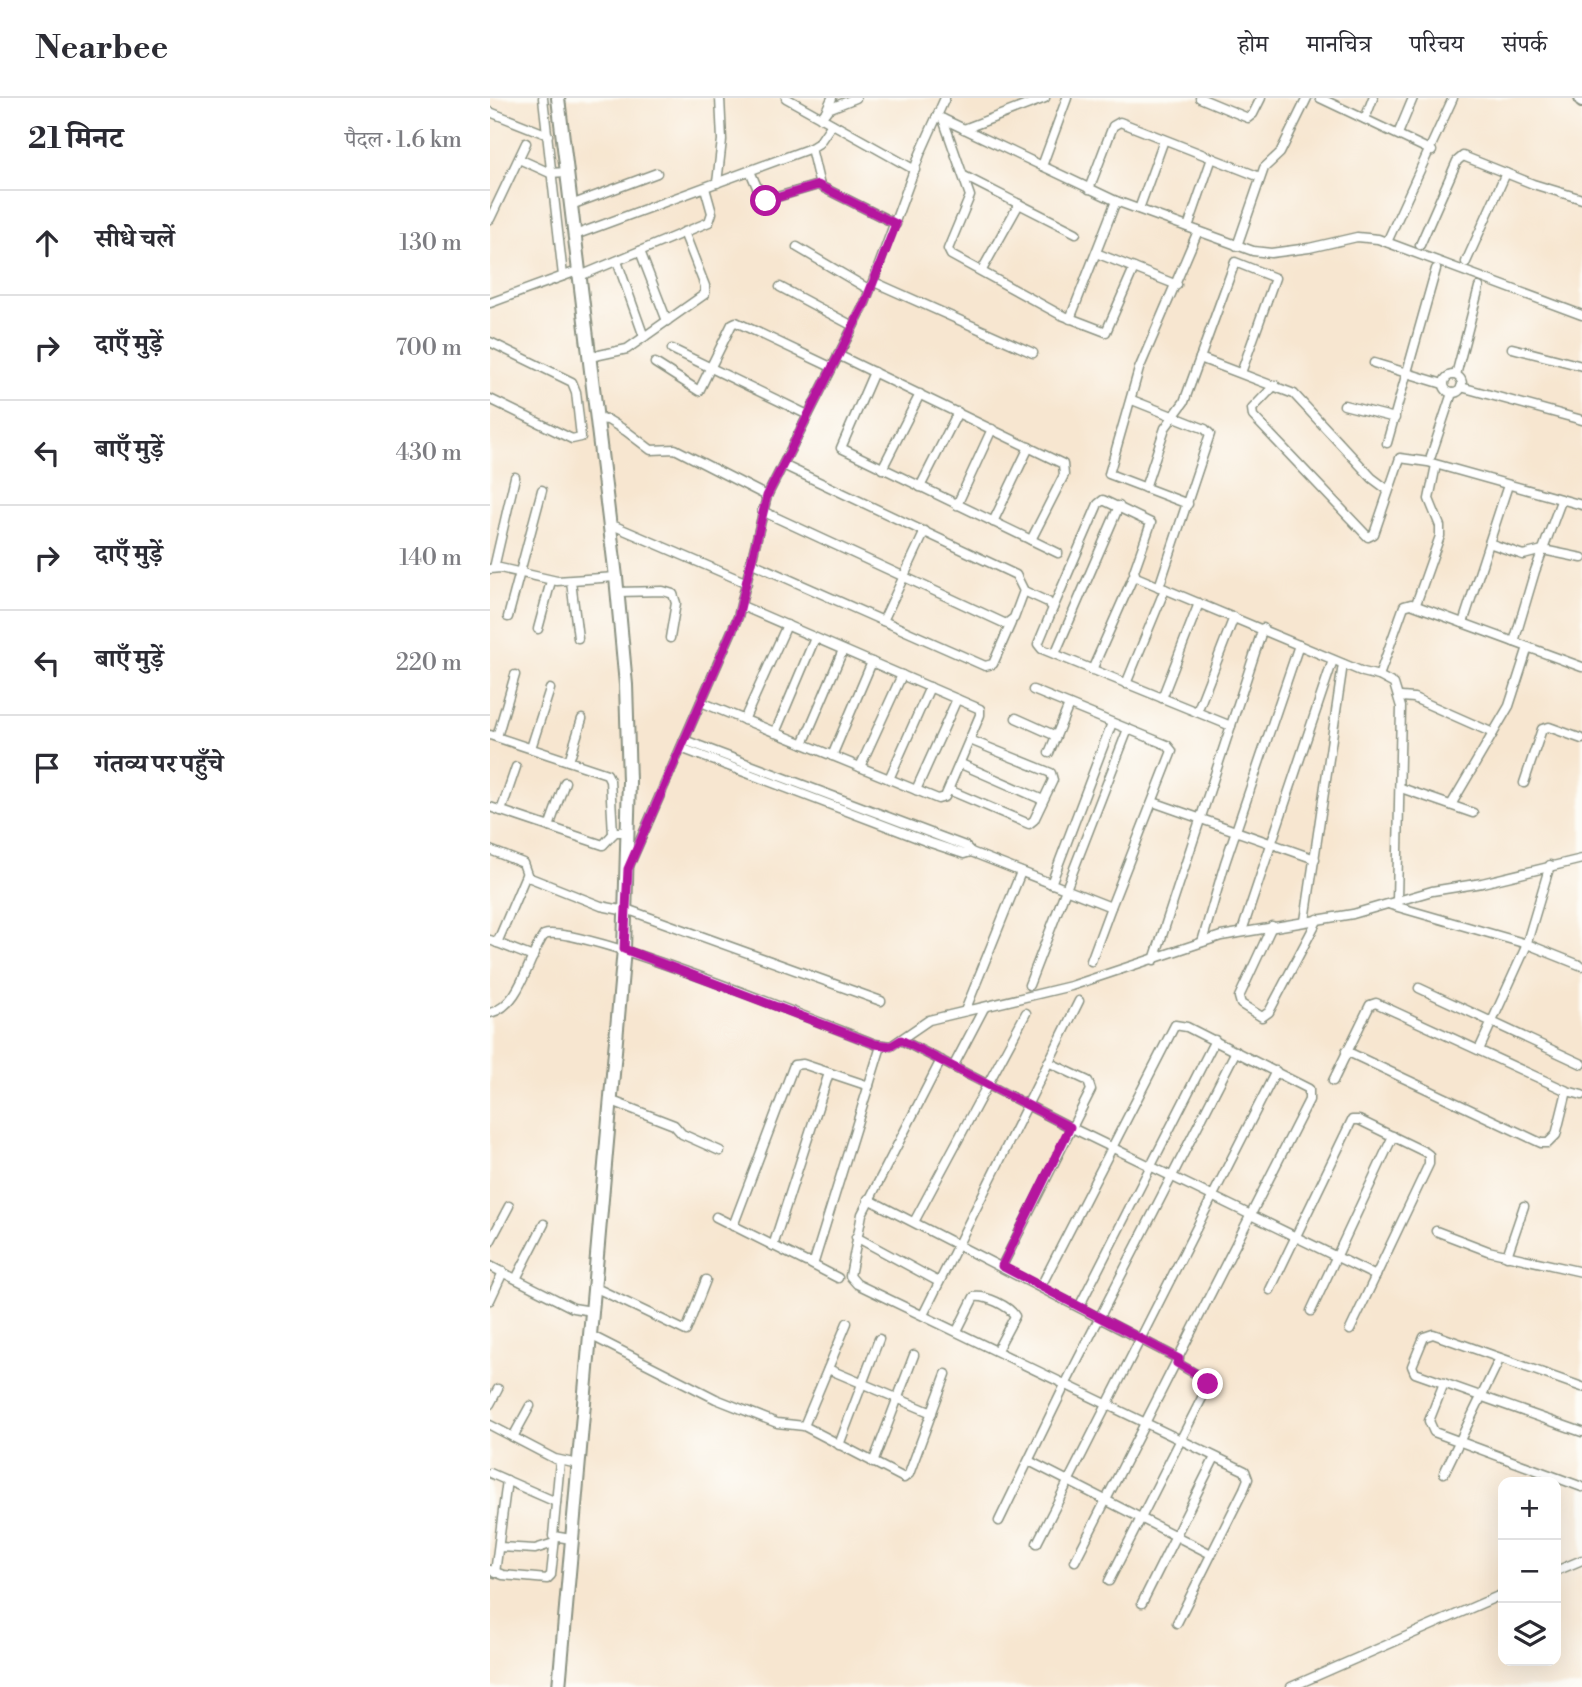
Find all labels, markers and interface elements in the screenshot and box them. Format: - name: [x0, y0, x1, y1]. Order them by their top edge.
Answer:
- text: Nearbee: [35, 28, 168, 69]
- text: होम: [1238, 30, 1268, 60]
- text: मानचित्र: [1306, 30, 1372, 60]
- text: परिचय: [1410, 30, 1464, 60]
- text: संपर्क: [1502, 30, 1547, 60]
- text: 21 मिनट: [28, 120, 123, 158]
- text: पैदल · 1.6 km: [345, 126, 462, 154]
- route start: [750, 185, 781, 216]
- text: सीधे चलें: [95, 223, 175, 255]
- icon: ahead: [28, 224, 66, 262]
- text: 130 m: [399, 229, 462, 257]
- text: दाएँ मुड़ें: [95, 328, 163, 360]
- icon: right: [28, 329, 66, 367]
- text: 700 m: [396, 334, 462, 362]
- text: बाएँ मुड़ें: [95, 433, 164, 465]
- icon: left: [28, 434, 66, 472]
- text: 430 m: [395, 439, 462, 467]
- text: दाएँ मुड़ें: [95, 538, 163, 570]
- icon: right: [28, 539, 66, 577]
- text: 140 m: [399, 544, 462, 572]
- text: बाएँ मुड़ें: [95, 643, 164, 675]
- icon: left: [28, 644, 66, 682]
- text: 220 m: [396, 649, 462, 677]
- text: गंतव्य पर पहुँचे: [95, 748, 224, 780]
- icon: arrive: [28, 749, 66, 787]
- route end: [1192, 1368, 1223, 1399]
- map controls: [1498, 1477, 1561, 1666]
- button: +: [1498, 1477, 1561, 1540]
- button: −: [1498, 1540, 1561, 1603]
- button: layers: [1498, 1603, 1561, 1666]

